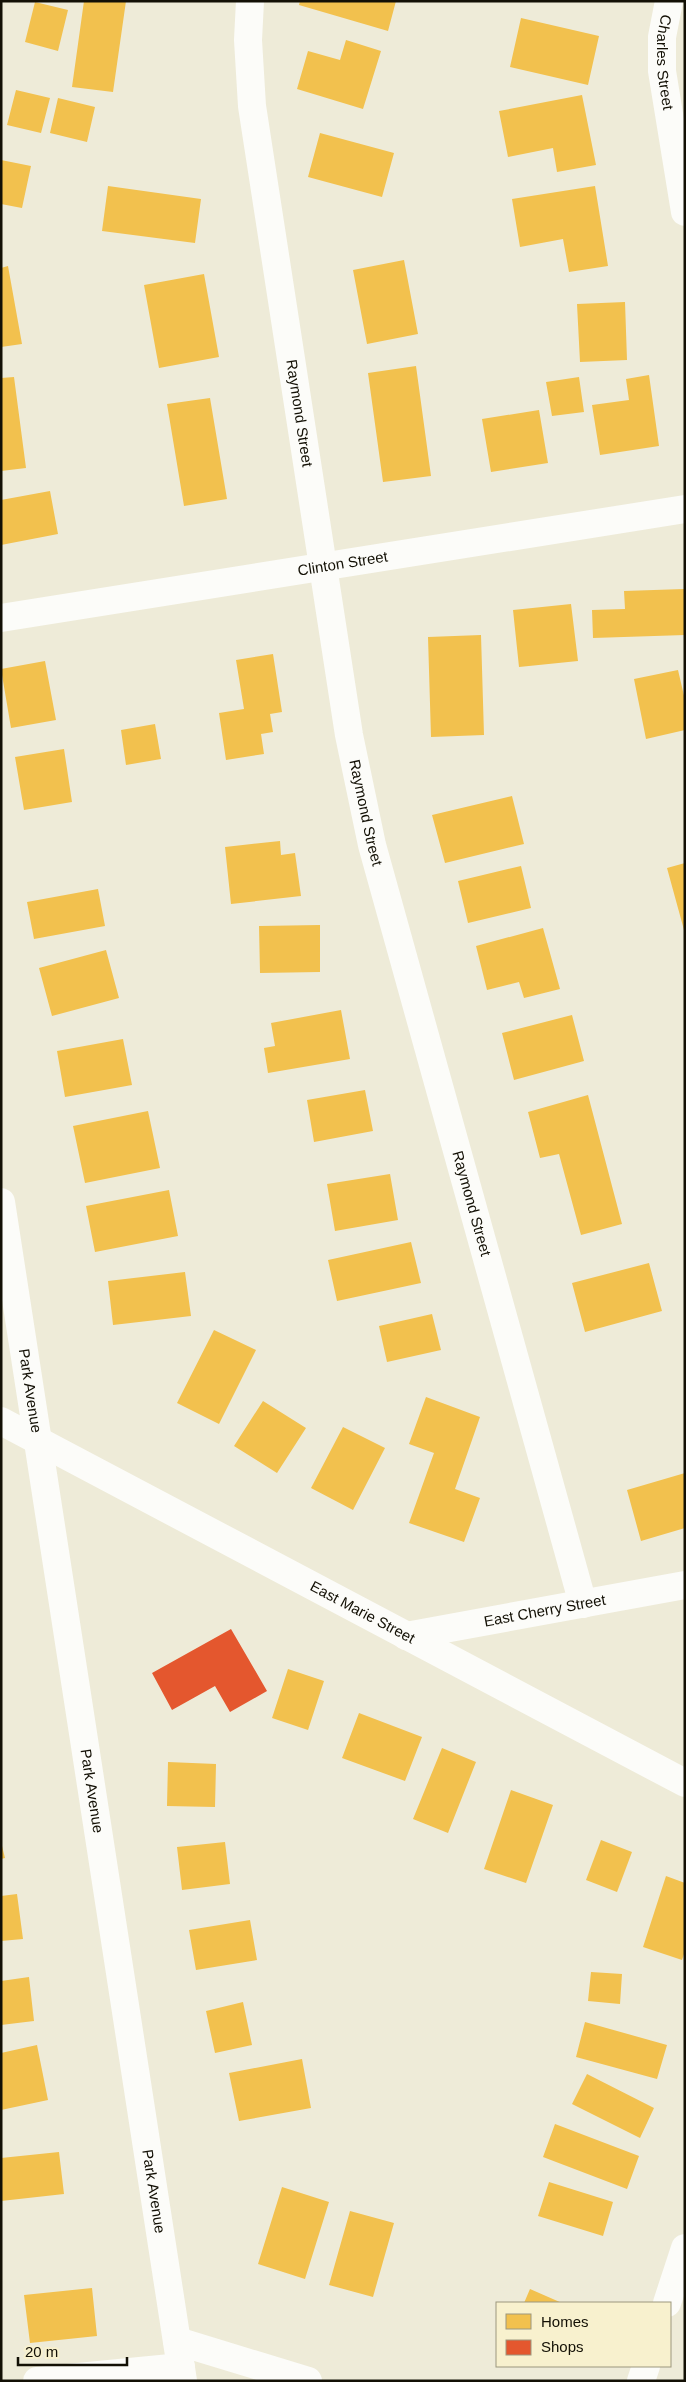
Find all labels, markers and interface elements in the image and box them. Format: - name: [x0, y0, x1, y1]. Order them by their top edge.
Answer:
- street label: Charles Street: [654, 13, 677, 112]
- street label: Raymond Street: [283, 358, 317, 469]
- street label: Clinton Street: [296, 547, 390, 579]
- street label: Raymond Street: [346, 758, 387, 868]
- street label: Raymond Street: [449, 1149, 495, 1259]
- street label: Park Avenue: [16, 1347, 46, 1434]
- street label: East Marie Street: [308, 1577, 419, 1647]
- street label: East Cherry Street: [482, 1591, 608, 1630]
- street label: Park Avenue: [78, 1748, 107, 1834]
- street label: Park Avenue: [139, 2148, 169, 2234]
- legend: [496, 2302, 671, 2367]
- text: Homes: [541, 2313, 589, 2330]
- scale bar: [18, 2334, 126, 2366]
- text: Shops: [541, 2338, 584, 2355]
- text: 20 m: [25, 2343, 58, 2360]

